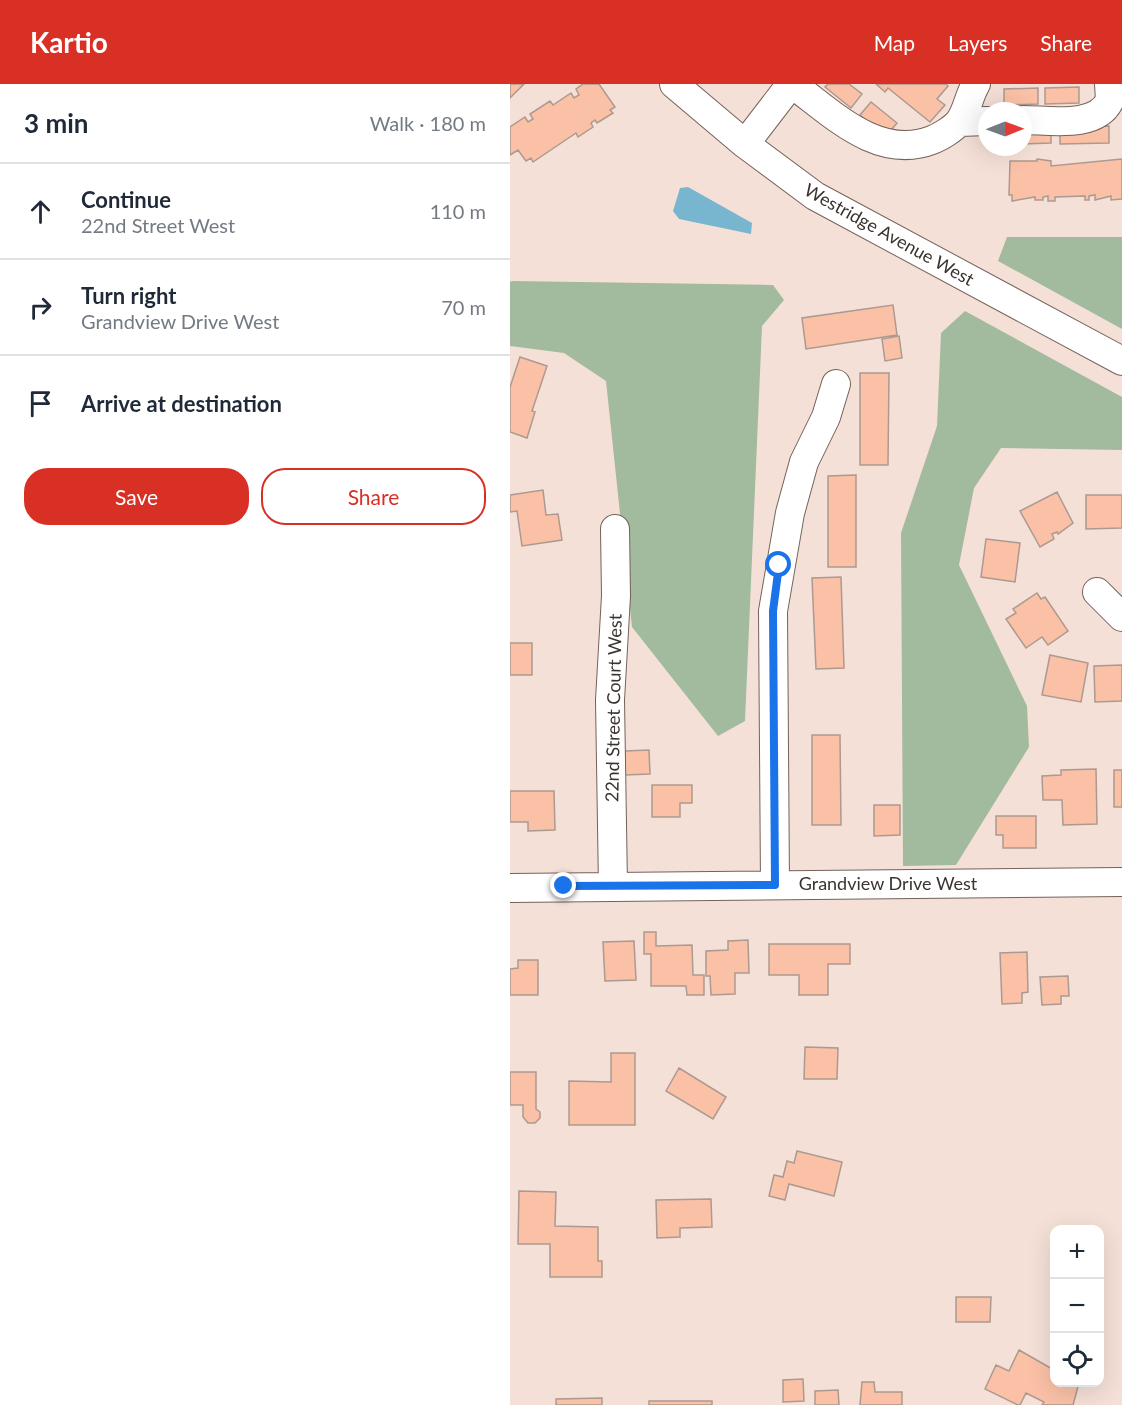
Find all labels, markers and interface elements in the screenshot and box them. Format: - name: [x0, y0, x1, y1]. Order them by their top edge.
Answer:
- text: Kartio: [30, 25, 108, 59]
- text: Map: [874, 30, 915, 55]
- text: Layers: [948, 30, 1007, 55]
- text: Share: [1040, 30, 1092, 55]
- north arrow: [978, 102, 1032, 156]
- text: 3 min: [24, 107, 88, 139]
- text: Walk · 180 m: [370, 111, 486, 135]
- street label: Westridge Avenue West: [801, 178, 979, 290]
- text: Continue: [81, 186, 171, 213]
- icon: ahead: [24, 195, 57, 228]
- text: 110 m: [430, 199, 486, 223]
- text: 22nd Street West: [81, 213, 235, 237]
- text: Turn right: [81, 282, 176, 309]
- icon: right: [24, 291, 57, 324]
- text: 70 m: [441, 295, 486, 319]
- text: Grandview Drive West: [81, 309, 279, 333]
- icon: arrive: [24, 387, 57, 420]
- text: Arrive at destination: [81, 390, 282, 417]
- button: Save: [24, 468, 249, 525]
- button: Share: [261, 468, 486, 525]
- route start: [765, 551, 791, 577]
- street label: 22nd Street Court West: [600, 613, 626, 802]
- route end: [550, 872, 576, 898]
- street label: Grandview Drive West: [799, 872, 978, 894]
- map controls: [1050, 1225, 1104, 1387]
- button: +: [1050, 1225, 1104, 1279]
- button: −: [1050, 1279, 1104, 1333]
- button: locate: [1050, 1333, 1104, 1387]

